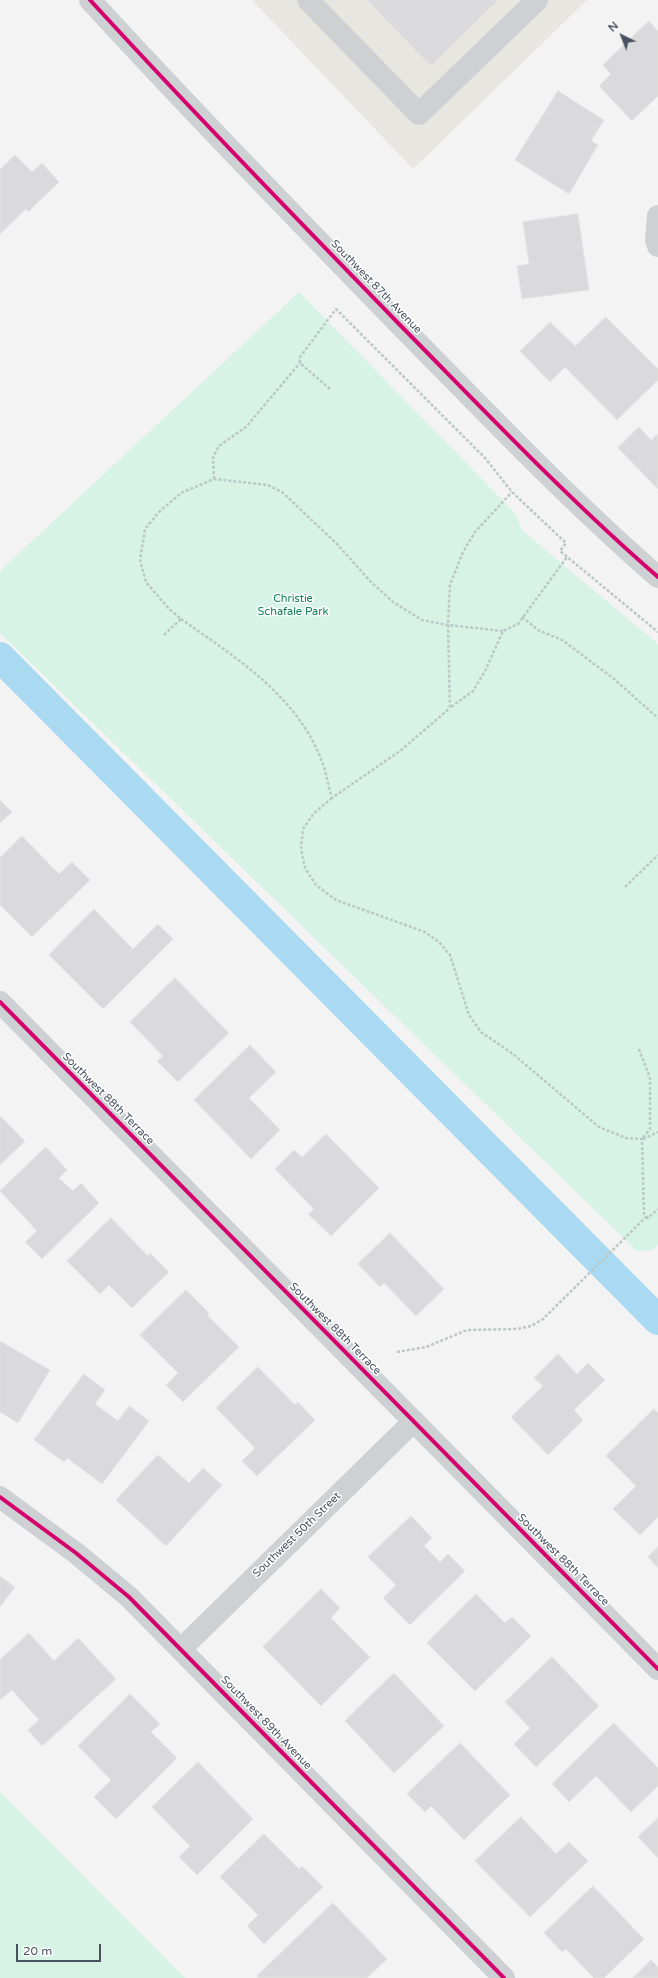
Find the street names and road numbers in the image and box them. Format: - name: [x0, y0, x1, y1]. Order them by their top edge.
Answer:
- street label: Southwest 87th Avenue: [328, 237, 424, 337]
- street label: Southwest 88th Terrace: [59, 1050, 157, 1148]
- street label: Southwest 88th Terrace: [286, 1280, 384, 1378]
- street label: Southwest 50th Street: [250, 1490, 344, 1580]
- street label: Southwest 88th Terrace: [514, 1511, 612, 1609]
- street label: Southwest 89th Avenue: [218, 1673, 314, 1773]

